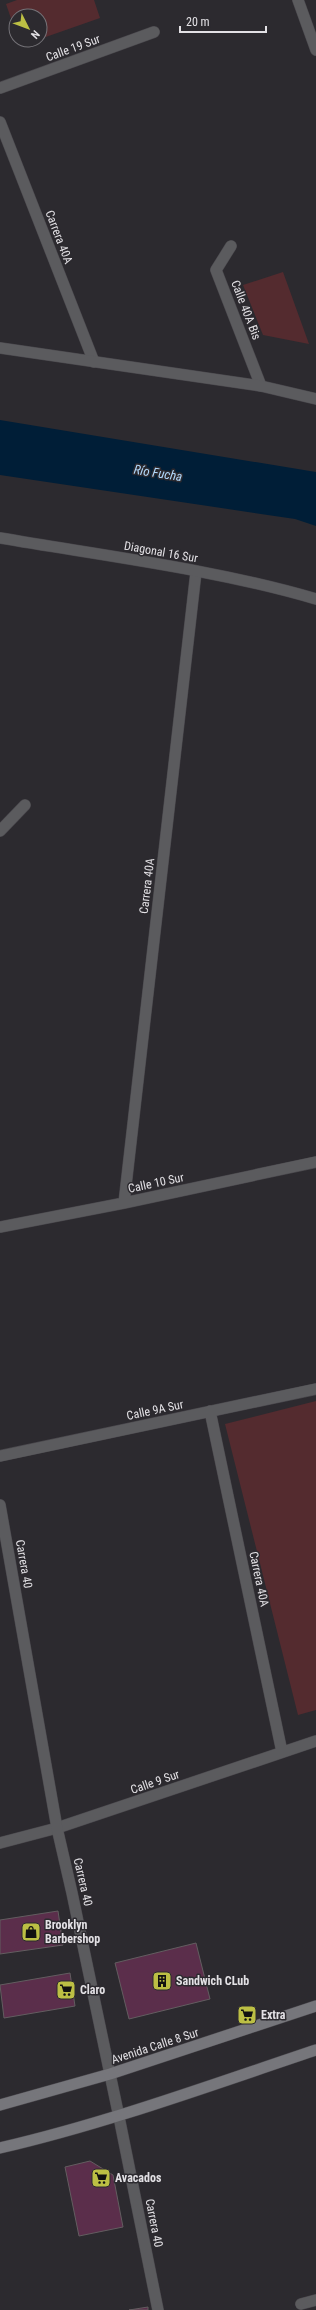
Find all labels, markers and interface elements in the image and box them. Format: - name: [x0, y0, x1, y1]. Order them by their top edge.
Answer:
- north arrow: [8, 8, 48, 48]
- scale bar: [180, 8, 266, 34]
- text: 20 m: [186, 15, 210, 29]
- text: N: [28, 27, 42, 41]
- street label: Calle 19 Sur: [44, 32, 102, 64]
- street label: Carrera 40A: [42, 208, 76, 266]
- street label: Calle 40A Bis: [228, 278, 264, 342]
- water label: Río Fucha: [133, 462, 183, 484]
- street label: Diagonal 16 Sur: [123, 539, 199, 565]
- street label: Carrera 40A: [137, 857, 157, 915]
- street label: Calle 10 Sur: [127, 1170, 186, 1196]
- street label: Calle 9A Sur: [125, 1397, 185, 1423]
- street label: Carrera 40: [13, 1539, 35, 1589]
- street label: Carrera 40A: [246, 1550, 272, 1608]
- street label: Calle 9 Sur: [129, 1767, 182, 1797]
- street label: Carrera 40: [71, 1856, 95, 1908]
- place label: Brooklyn Barbershop: [45, 1918, 100, 1946]
- shop icon: Brooklyn Barbershop: [20, 1921, 42, 1943]
- building icon: Sandwich CLub: [151, 1970, 173, 1992]
- place label: Sandwich CLub: [176, 1974, 249, 1988]
- supermarket icon: Claro: [55, 1979, 77, 2001]
- place label: Claro: [80, 1983, 105, 1997]
- supermarket icon: Extra: [236, 2004, 258, 2026]
- place label: Extra: [261, 2008, 286, 2022]
- street label: Avenida Calle 8 Sur: [110, 2025, 201, 2067]
- supermarket icon: Avacados: [90, 2167, 112, 2189]
- place label: Avacados: [115, 2171, 162, 2185]
- street label: Carrera 40: [142, 2198, 166, 2249]

